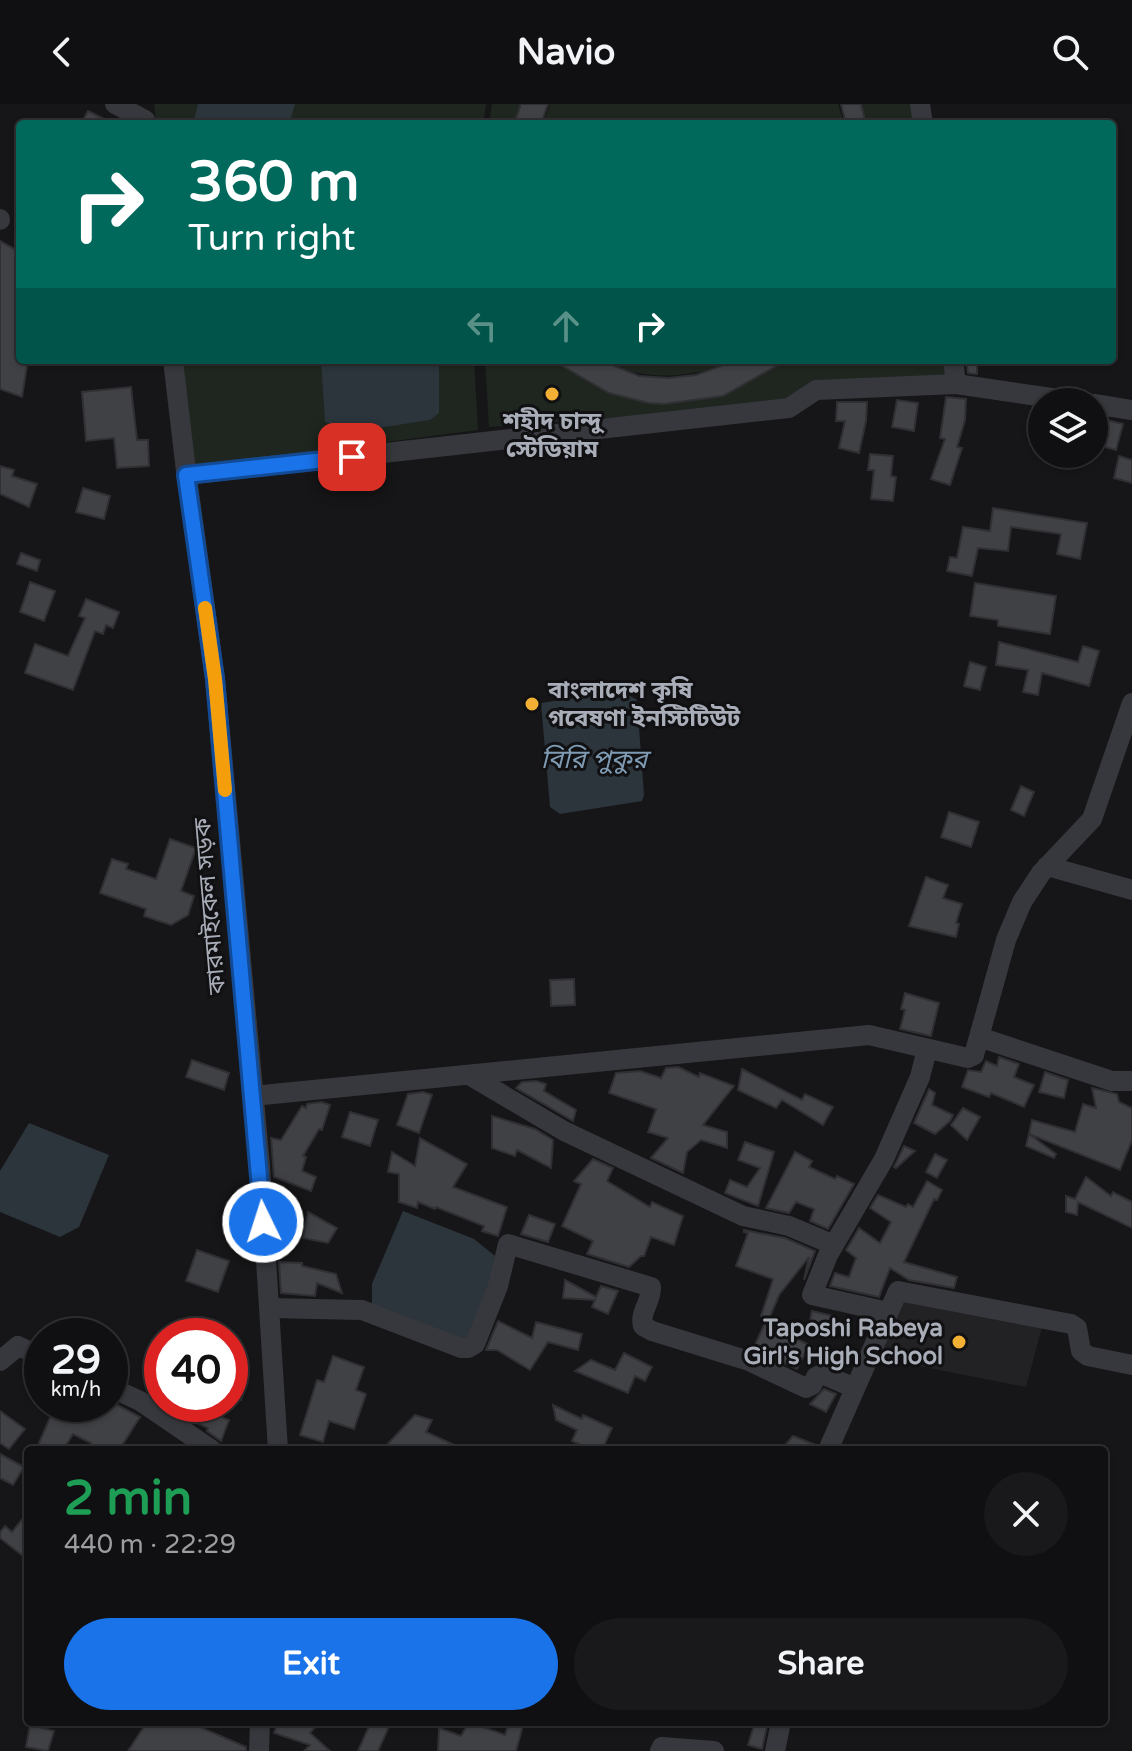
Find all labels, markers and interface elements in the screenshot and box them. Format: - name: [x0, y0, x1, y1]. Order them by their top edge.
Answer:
- icon: back: [40, 30, 84, 74]
- icon: search: [1048, 30, 1092, 74]
- text: Navio: [517, 31, 615, 74]
- text: 360 m: [188, 149, 359, 216]
- icon: right: [56, 152, 160, 256]
- text: Turn right: [188, 217, 355, 260]
- icon: left: [460, 304, 504, 348]
- icon: ahead: [544, 304, 588, 348]
- icon: right: [628, 304, 672, 348]
- marker: শহীদ চান্দু স্টেডিয়াম: [543, 385, 561, 403]
- map controls: [1028, 388, 1108, 468]
- button: layers: [1028, 388, 1108, 468]
- place label: শহীদ চান্দু স্টেডিয়াম: [502, 407, 605, 464]
- pin: [318, 423, 386, 491]
- icon: arrive: [330, 435, 374, 479]
- place label: বাংলাদেশ কৃষি গবেষণা ইনস্টিটিউট: [547, 676, 741, 733]
- marker: বাংলাদেশ কৃষি গবেষণা ইনস্টিটিউট: [523, 695, 541, 713]
- water label: বিরি পুকুর: [541, 744, 652, 775]
- street label: কারমাইকেল সড়ক: [188, 816, 232, 997]
- position arrow: [221, 1180, 305, 1264]
- place label: Taposhi Rabeya Girl's High School: [743, 1314, 943, 1371]
- speed limit sign: 40: [144, 1318, 248, 1422]
- marker: Taposhi Rabeya Girl's High School: [950, 1333, 968, 1351]
- text: 29: [51, 1336, 101, 1384]
- text: km/h: [51, 1378, 101, 1402]
- text: 2 min: [64, 1470, 192, 1528]
- button: close: [984, 1472, 1068, 1556]
- text: 440 m · 22:29: [64, 1529, 236, 1560]
- button: Exit: [64, 1618, 558, 1710]
- button: Share: [574, 1618, 1068, 1710]

